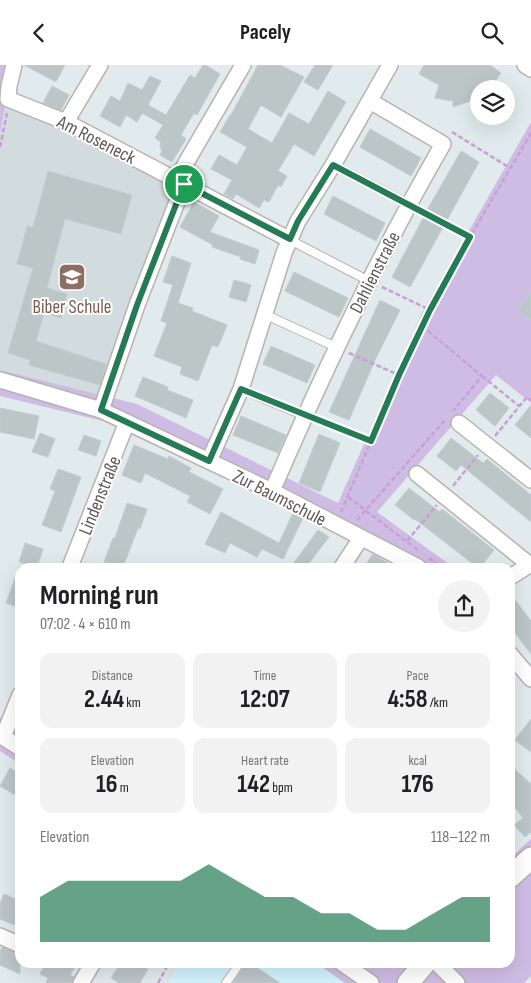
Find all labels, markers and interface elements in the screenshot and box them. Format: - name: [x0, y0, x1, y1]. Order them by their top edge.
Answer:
- icon: back: [25, 19, 53, 47]
- text: Pacely: [240, 19, 291, 46]
- icon: search: [478, 19, 506, 47]
- map controls: [470, 80, 515, 125]
- button: layers: [470, 80, 515, 125]
- street label: Am Roseneck: [52, 110, 140, 170]
- pin: [163, 163, 205, 205]
- icon: arrive: [170, 170, 198, 198]
- street label: Dahlienstraße: [345, 228, 406, 317]
- school or university icon: Biber Schule: [57, 262, 87, 292]
- place label: Biber Schule: [33, 296, 111, 319]
- street label: Lindenstraße: [74, 453, 127, 538]
- street label: Zur Baumschule: [229, 465, 330, 532]
- text: Morning run: [40, 579, 159, 612]
- button: share: [438, 580, 490, 632]
- text: 07:02 · 4 × 610 m: [40, 615, 131, 634]
- text: Distance: [92, 667, 133, 684]
- text: Time: [254, 667, 276, 684]
- text: Pace: [407, 667, 429, 684]
- text: 2.44: [84, 684, 124, 715]
- text: 12:07: [240, 684, 290, 715]
- text: 4:58: [387, 684, 427, 715]
- text: km: [124, 694, 141, 711]
- text: /km: [427, 694, 448, 711]
- text: Elevation: [91, 752, 134, 769]
- text: Heart rate: [241, 752, 289, 769]
- text: kcal: [408, 752, 427, 769]
- text: 16: [96, 769, 118, 800]
- text: 142: [237, 769, 270, 800]
- text: 176: [402, 769, 434, 800]
- text: m: [118, 779, 129, 796]
- text: bpm: [270, 779, 293, 796]
- text: Elevation: [40, 828, 89, 847]
- text: 118–122 m: [431, 828, 490, 847]

